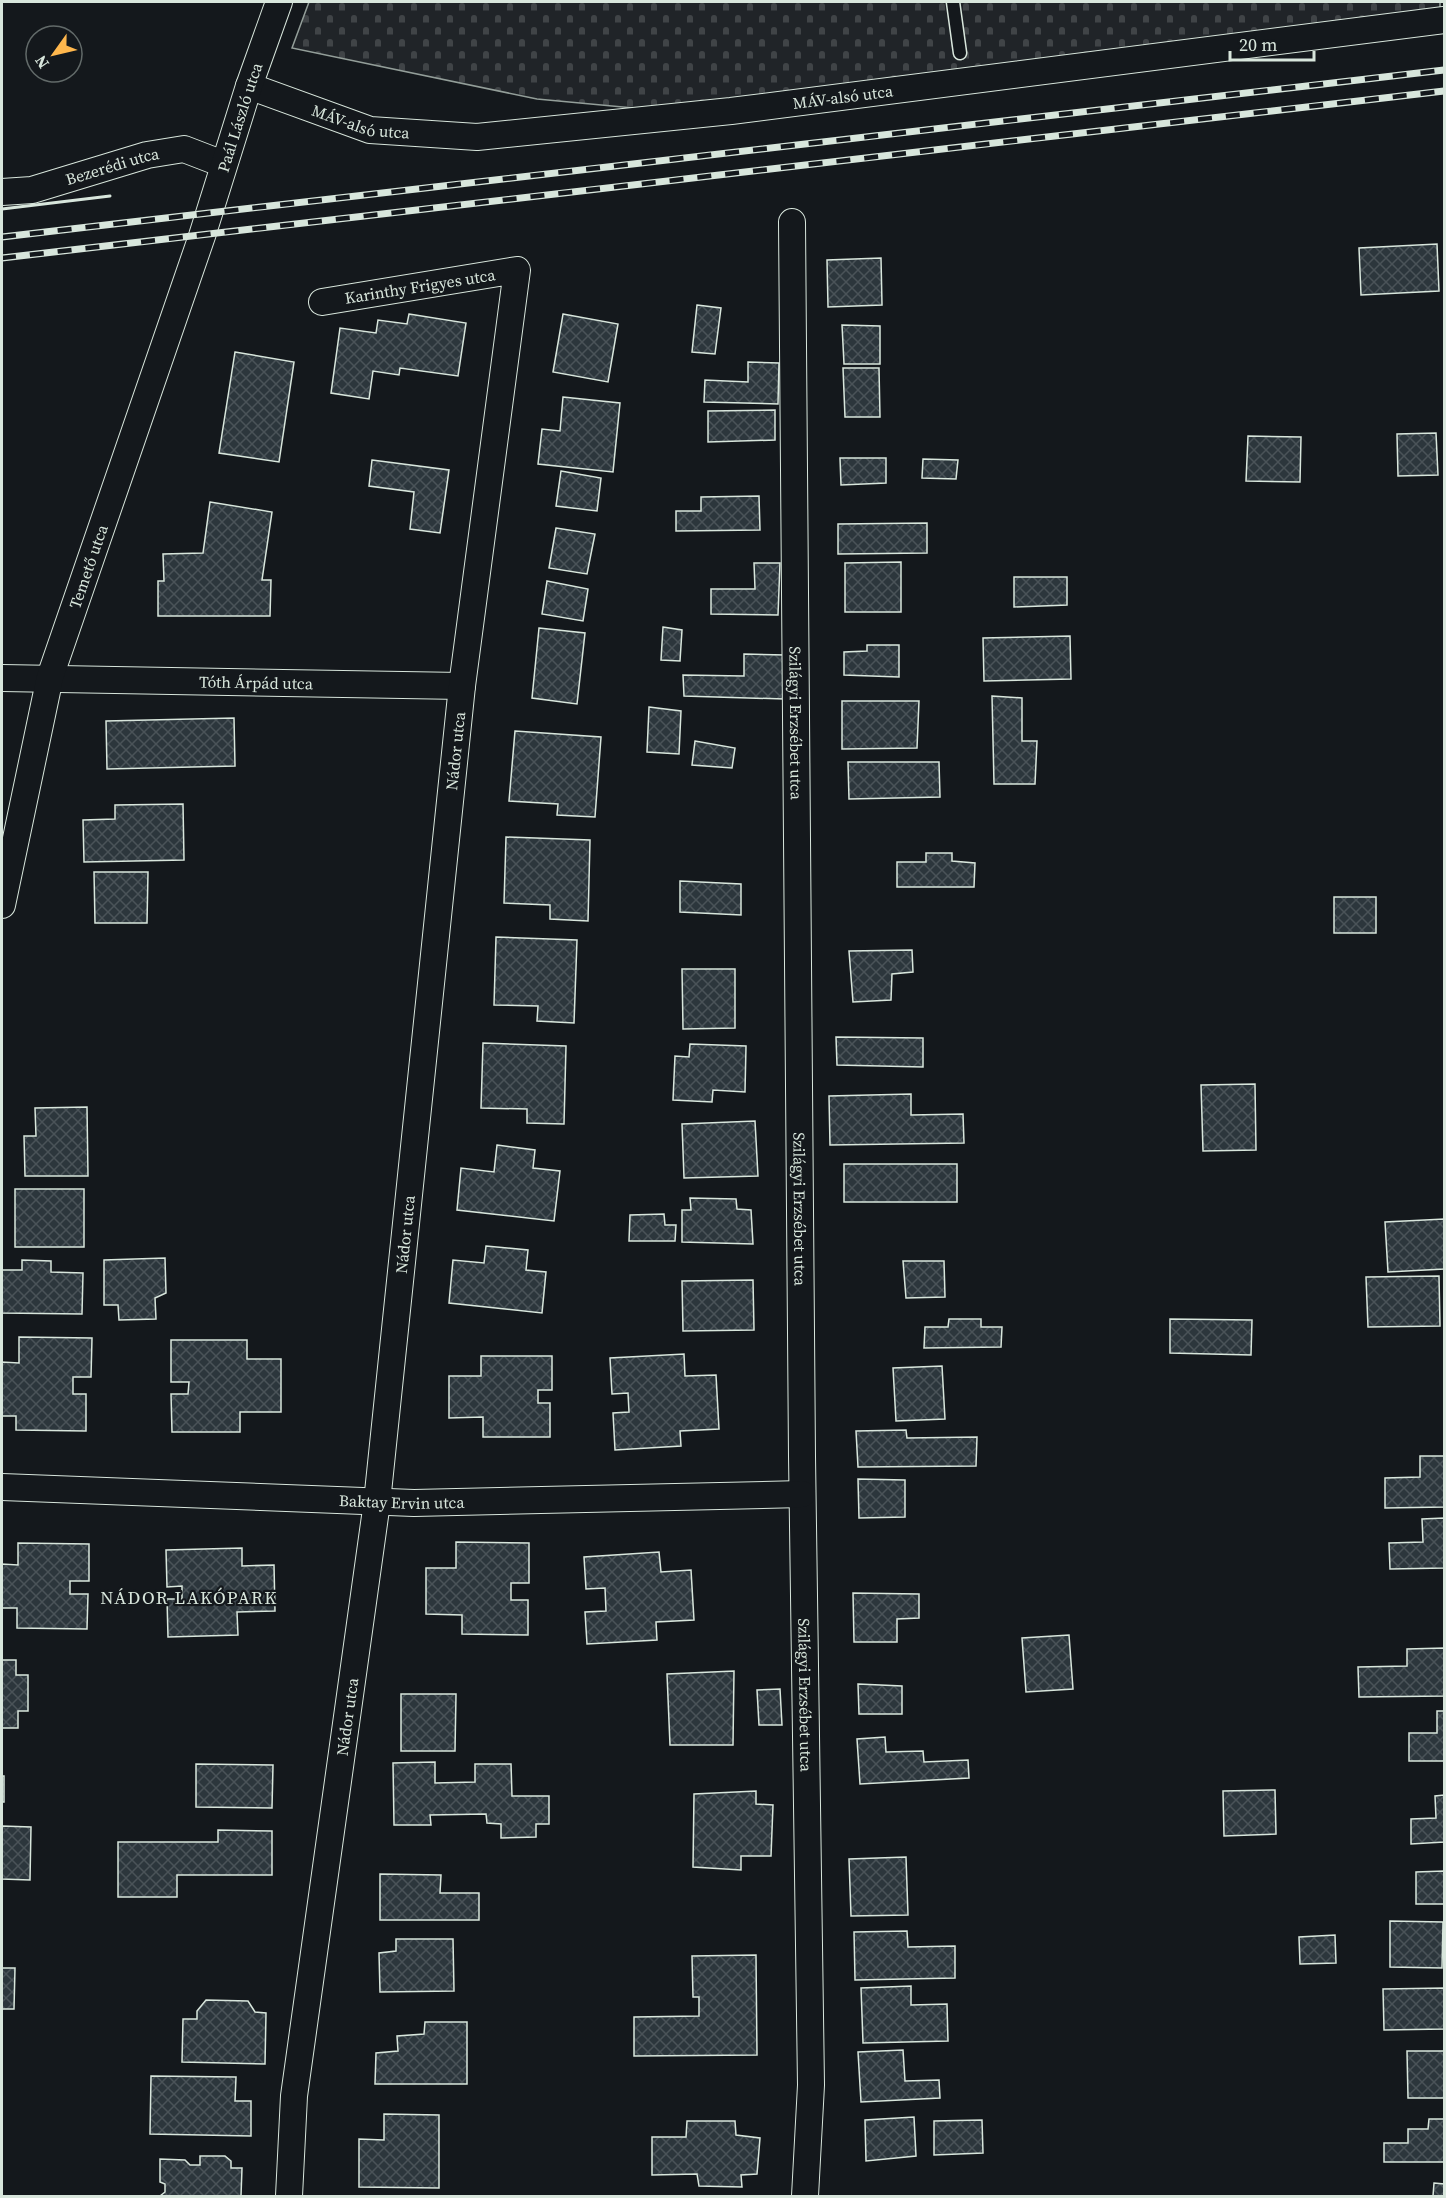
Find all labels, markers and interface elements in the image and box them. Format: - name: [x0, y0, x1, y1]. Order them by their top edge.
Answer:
- north arrow: [24, 24, 84, 84]
- scale bar: [1230, 24, 1314, 62]
- text: 20 m: [1239, 32, 1277, 57]
- text: N: [29, 51, 54, 73]
- street label: Paál László utca: [212, 59, 268, 175]
- street label: MÁV-alsó utca: [791, 79, 895, 114]
- street label: MÁV-alsó utca: [309, 99, 411, 144]
- street label: Bezerédi utca: [63, 142, 161, 190]
- street label: Karinthy Frigyes utca: [343, 263, 498, 309]
- street label: Temető utca: [63, 521, 113, 611]
- street label: Szilágyi Erzsébet utca: [784, 646, 808, 801]
- street label: Tóth Árpád utca: [199, 670, 314, 694]
- street label: Nádor utca: [440, 710, 470, 791]
- street label: Szilágyi Erzsébet utca: [788, 1132, 812, 1287]
- street label: Nádor utca: [390, 1193, 420, 1275]
- street label: Baktay Ervin utca: [339, 1489, 466, 1514]
- district label: NÁDOR LAKÓPARK: [100, 1585, 278, 1610]
- street label: Szilágyi Erzsébet utca: [793, 1618, 818, 1773]
- street label: Nádor utca: [331, 1676, 363, 1757]

